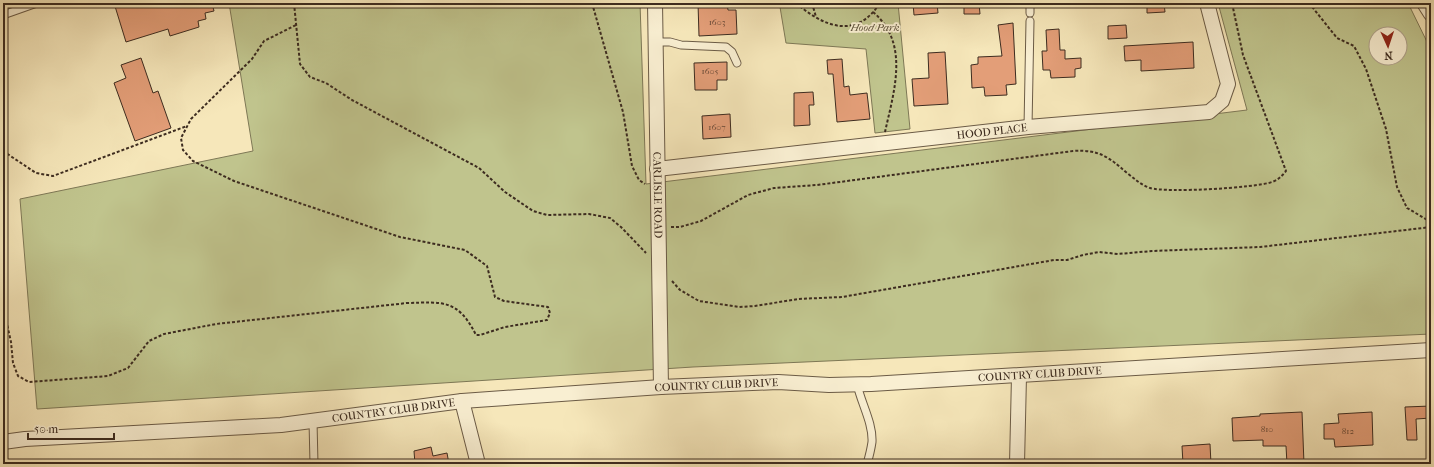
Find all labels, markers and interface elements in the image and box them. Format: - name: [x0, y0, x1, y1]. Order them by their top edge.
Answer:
- house number: 1603: [709, 17, 726, 27]
- park label: Hood Park: [849, 21, 900, 34]
- north arrow: [1368, 26, 1408, 66]
- text: N: [1383, 49, 1393, 62]
- house number: 1605: [702, 66, 719, 76]
- street label: HOOD PLACE: [956, 121, 1028, 142]
- house number: 1607: [708, 122, 726, 132]
- street label: CARLISLE ROAD: [650, 152, 665, 238]
- street label: COUNTRY CLUB DRIVE: [978, 364, 1102, 384]
- street label: COUNTRY CLUB DRIVE: [654, 376, 779, 394]
- street label: COUNTRY CLUB DRIVE: [331, 396, 456, 425]
- scale bar: [28, 415, 114, 441]
- text: 50 m: [34, 422, 58, 436]
- house number: 810: [1261, 424, 1273, 434]
- house number: 812: [1342, 426, 1355, 436]

